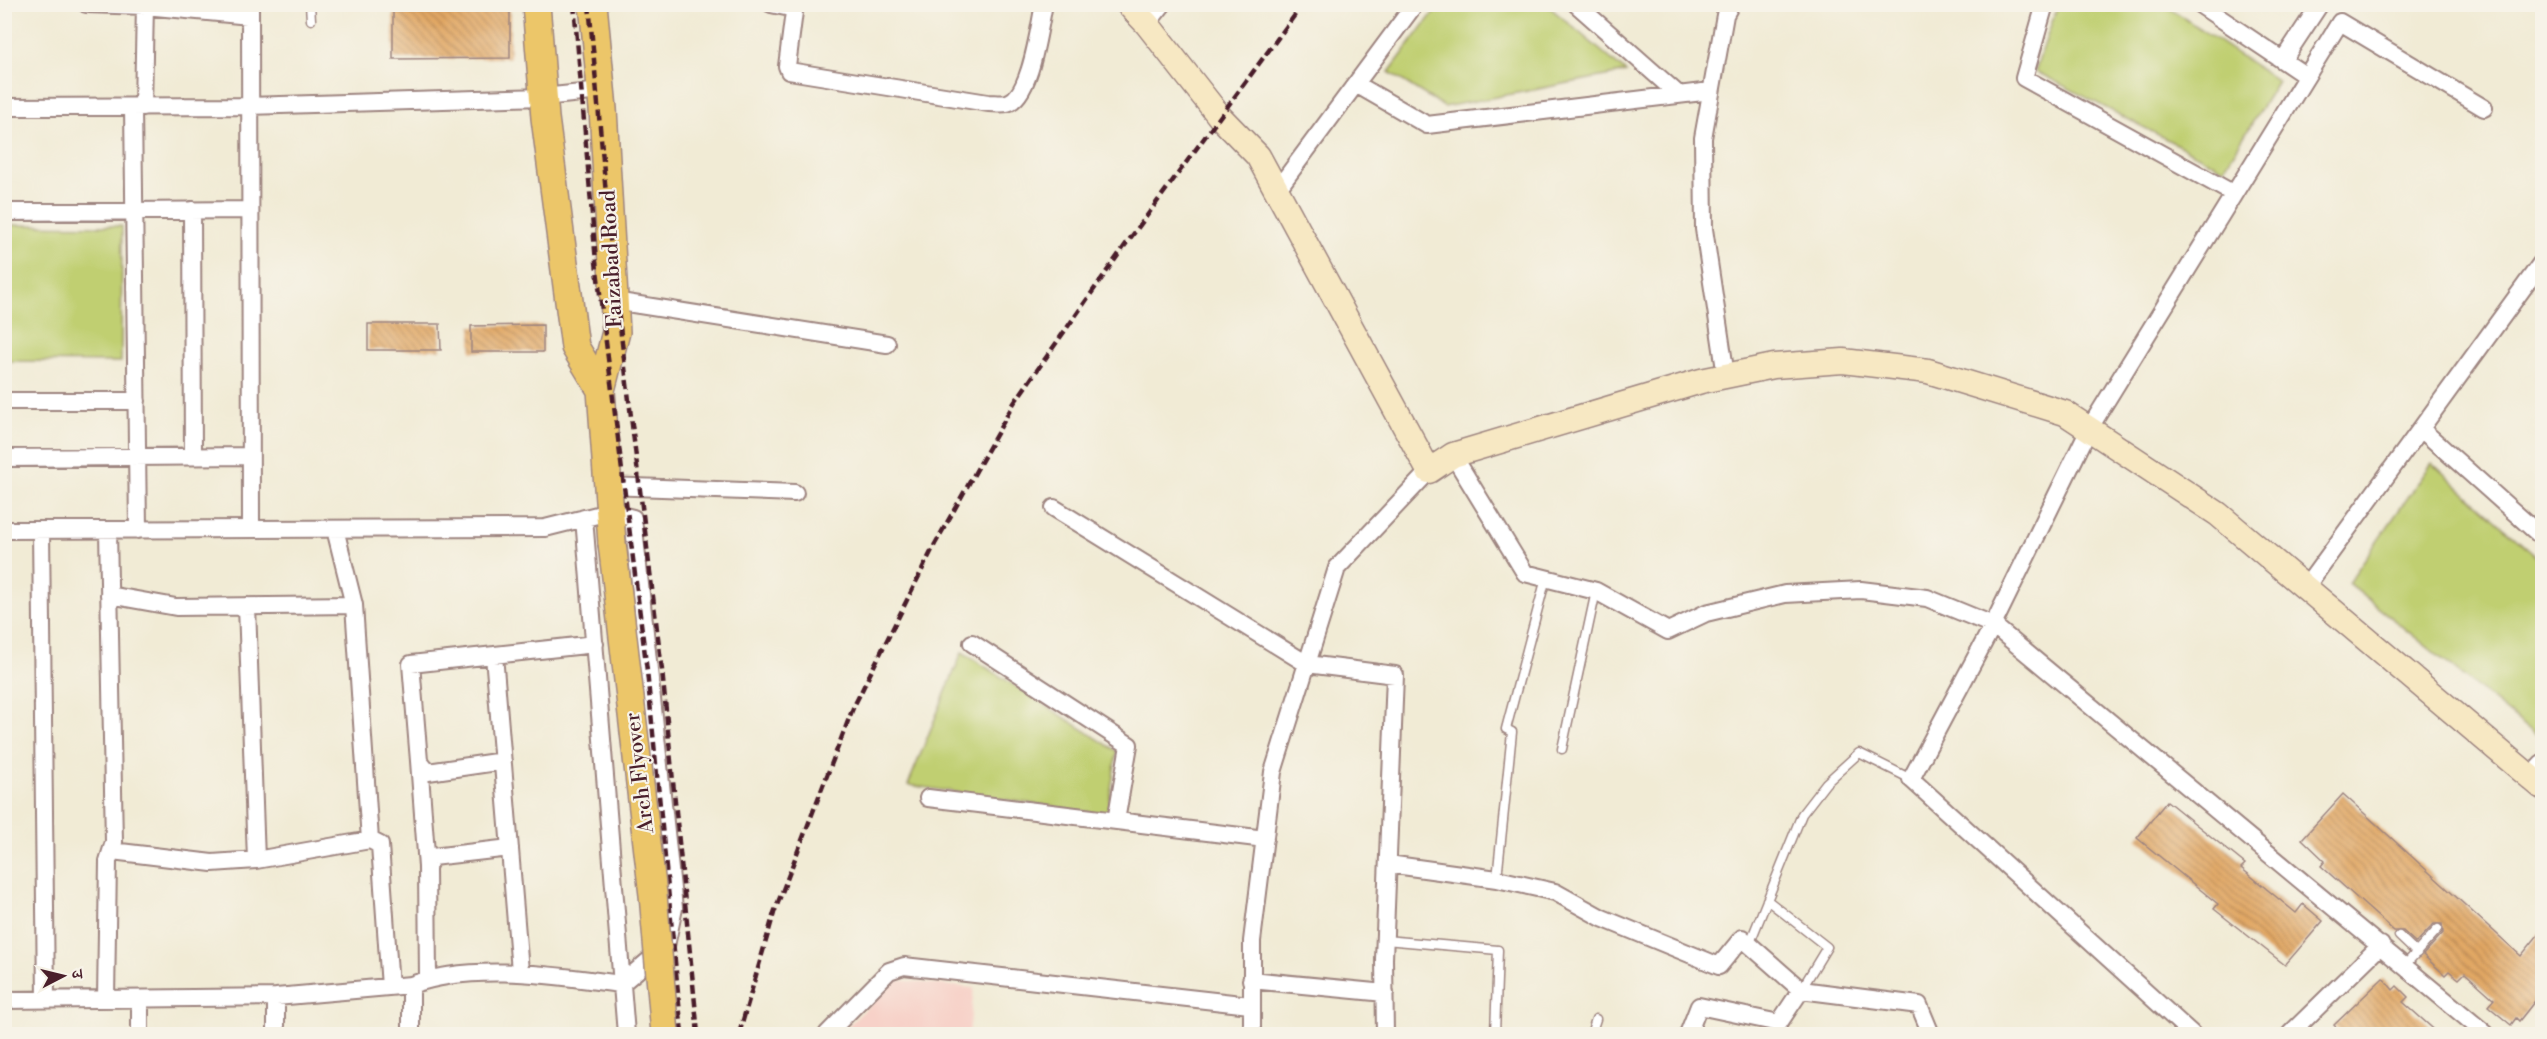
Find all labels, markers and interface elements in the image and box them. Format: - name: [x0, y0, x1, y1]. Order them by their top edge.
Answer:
- street label: Faizabad Road: [595, 189, 629, 329]
- street label: Arch Flyover: [620, 711, 660, 836]
- north arrow: [33, 946, 93, 1006]
- text: उ: [66, 968, 88, 981]

